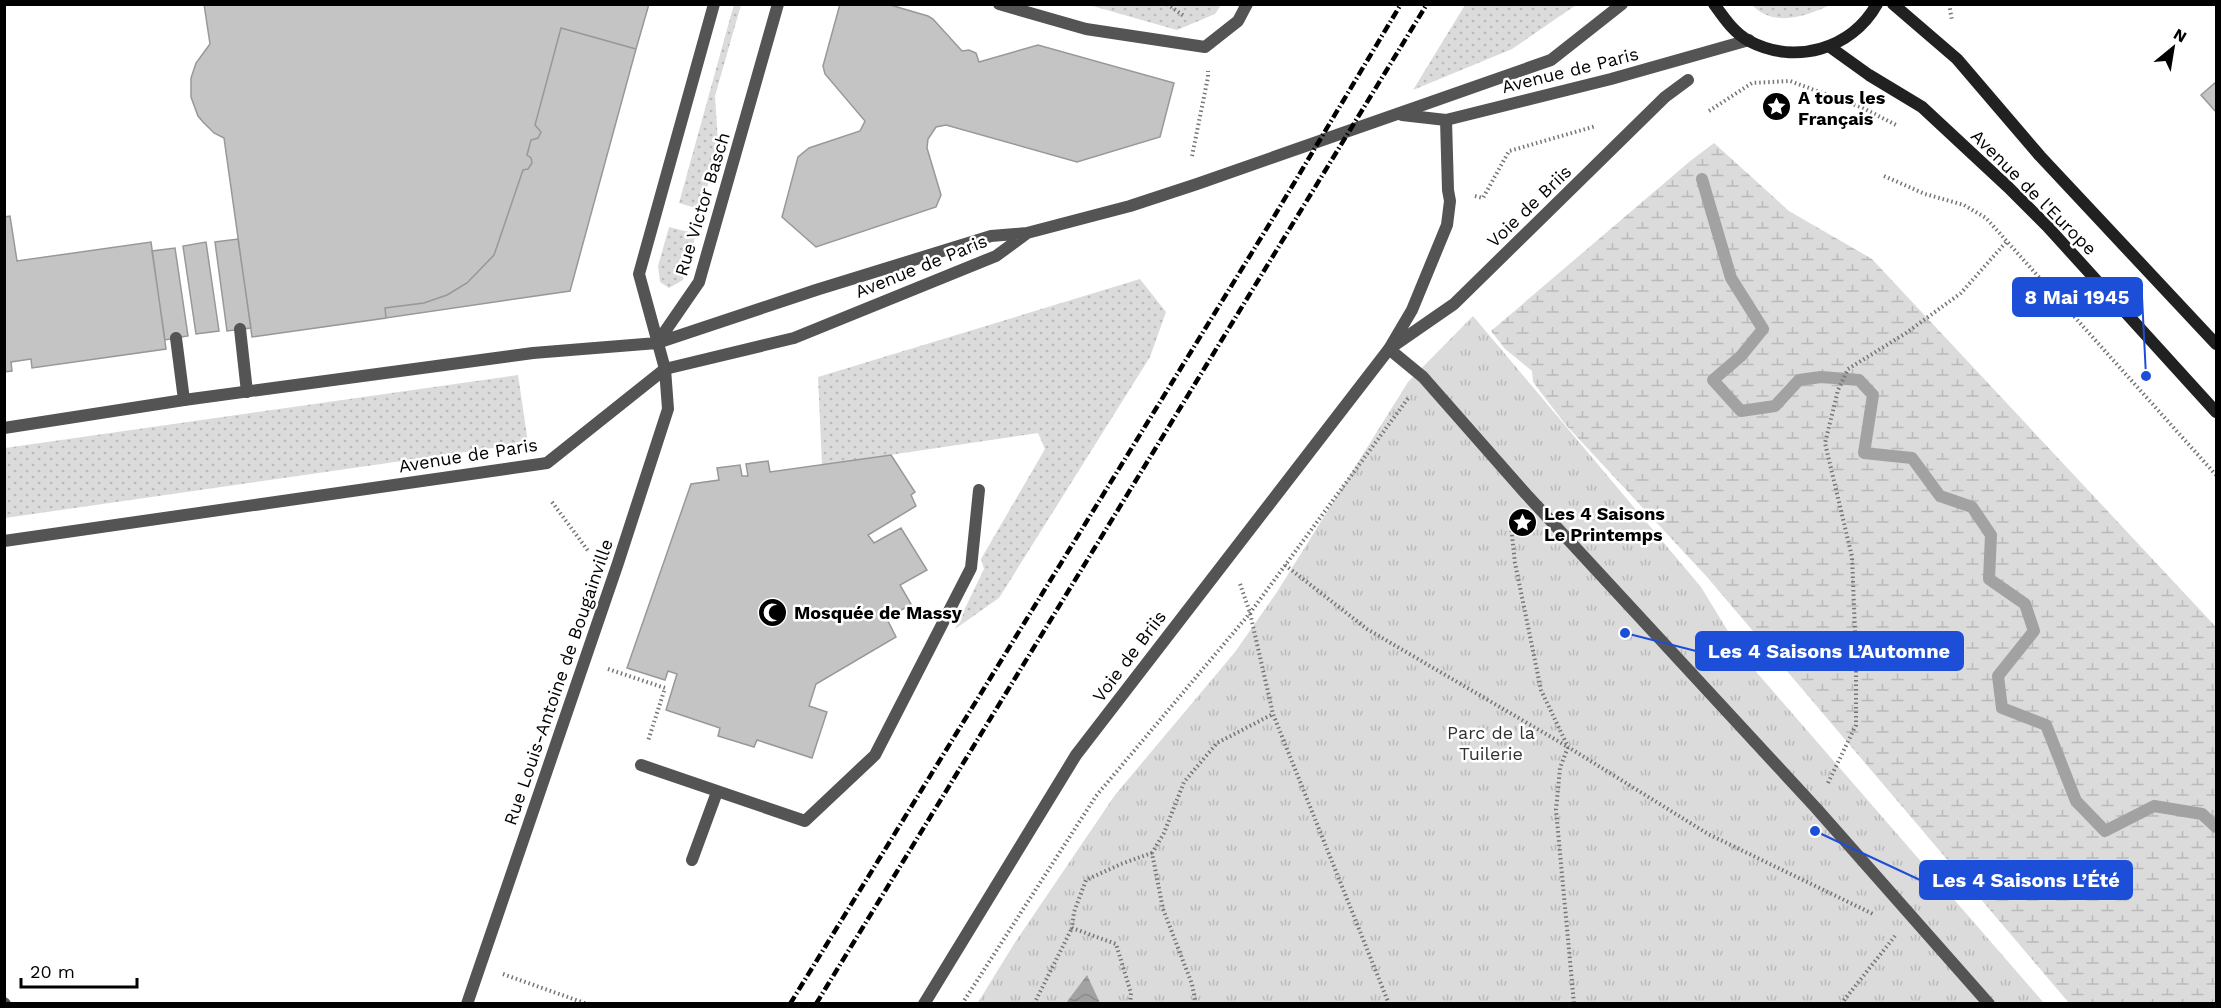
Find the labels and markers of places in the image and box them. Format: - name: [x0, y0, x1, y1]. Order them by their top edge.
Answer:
- place label: A tous les Français: [1798, 87, 1886, 129]
- place icon: A tous les Français: [1761, 91, 1793, 123]
- callout: 8 Mai 1945: [2013, 278, 2142, 316]
- place label: Les 4 Saisons Le Printemps: [1544, 503, 1665, 545]
- place icon: Les 4 Saisons Le Printemps: [1507, 507, 1539, 539]
- mosque icon: Mosquée de Massy: [757, 596, 789, 628]
- place label: Mosquée de Massy: [794, 602, 963, 623]
- callout: Les 4 Saisons L’Automne: [1696, 632, 1963, 670]
- callout: Les 4 Saisons L’Été: [1920, 861, 2132, 899]

